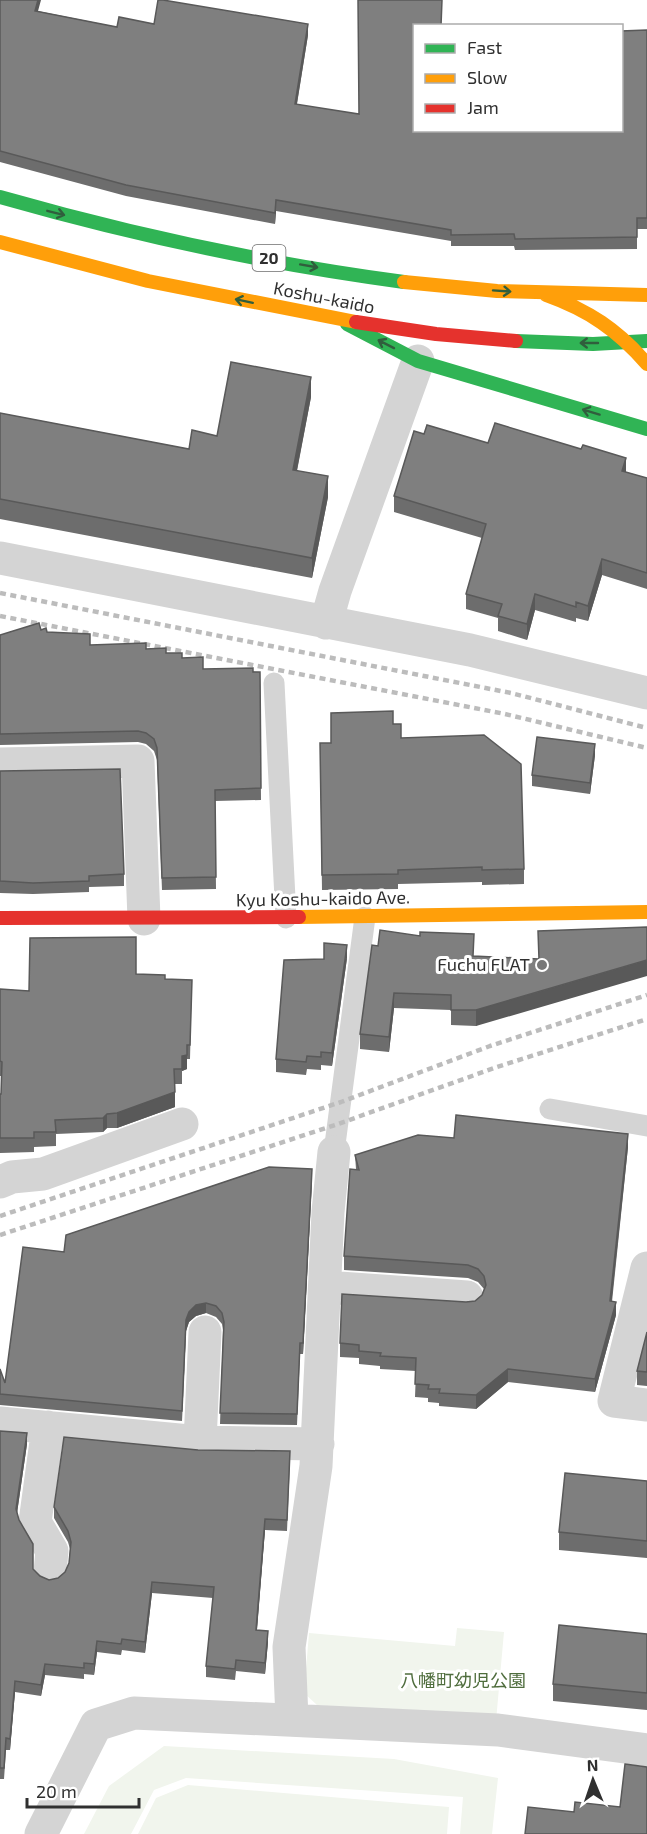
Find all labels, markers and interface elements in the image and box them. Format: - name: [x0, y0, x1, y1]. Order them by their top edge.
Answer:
- legend: [413, 24, 623, 132]
- text: Fast: [467, 36, 502, 58]
- text: Slow: [467, 66, 508, 88]
- text: Jam: [467, 96, 499, 118]
- one-way arrow: [46, 208, 65, 220]
- road number: 20: [252, 245, 286, 271]
- one-way arrow: [298, 261, 318, 272]
- street label: Koshu-kaido: [272, 276, 377, 318]
- one-way arrow: [492, 286, 511, 297]
- one-way arrow: [235, 295, 255, 306]
- one-way arrow: [579, 337, 599, 349]
- one-way arrow: [378, 338, 396, 349]
- one-way arrow: [582, 406, 601, 417]
- street label: Kyu Koshu-kaido Ave.: [236, 885, 410, 911]
- place label: Fuchu FLAT: [437, 953, 531, 975]
- marker: Fuchu FLAT: [535, 958, 549, 972]
- park label: 八幡町幼児公園: [400, 1669, 526, 1691]
- north arrow: [563, 1750, 623, 1810]
- text: N: [586, 1755, 599, 1774]
- scale bar: [27, 1771, 140, 1809]
- text: 20 m: [36, 1780, 77, 1802]

